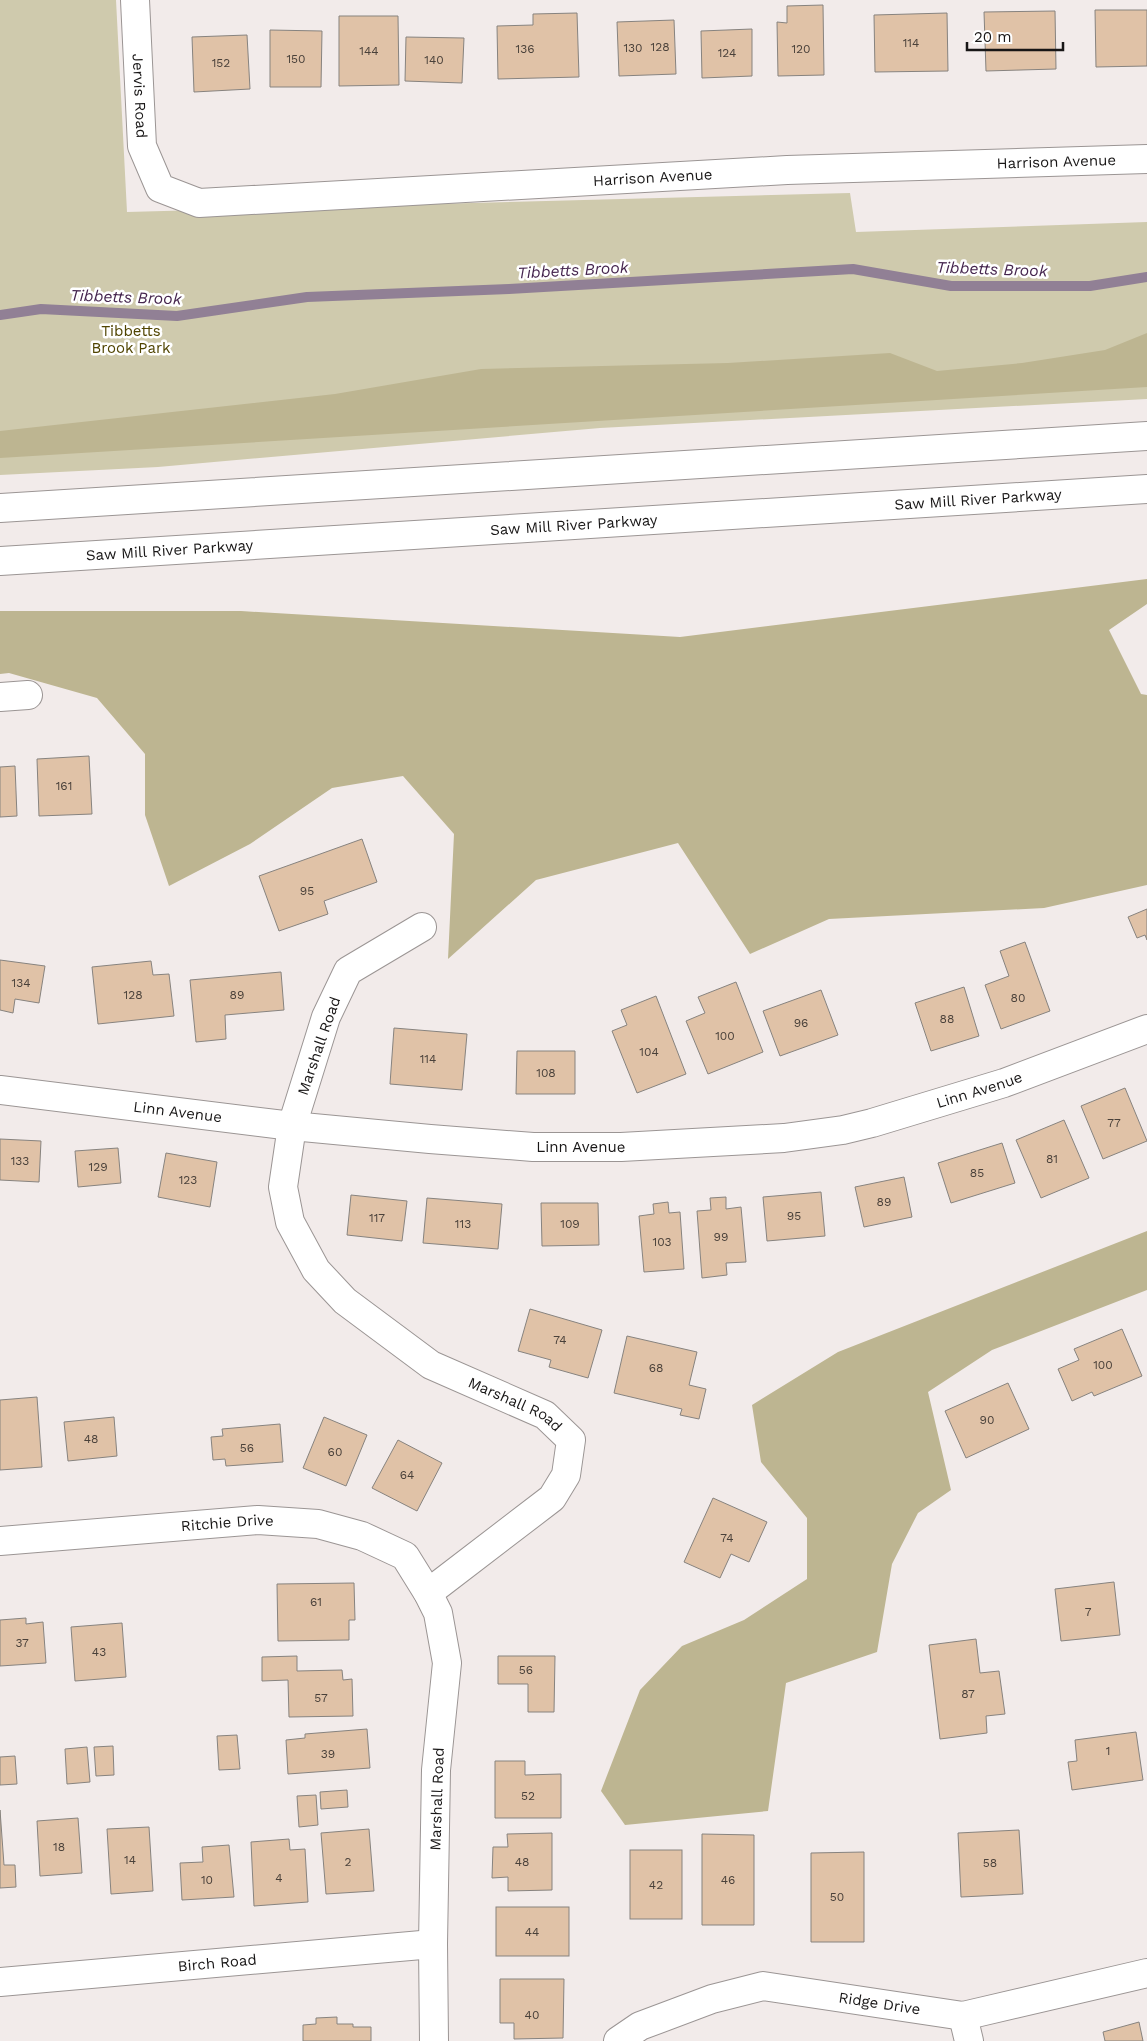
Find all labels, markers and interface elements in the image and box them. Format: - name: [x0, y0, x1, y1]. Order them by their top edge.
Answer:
- scale bar: [967, 20, 1063, 52]
- text: 20 m: [974, 28, 1012, 46]
- house number: 114: [903, 36, 919, 50]
- house number: 128: [650, 40, 670, 54]
- house number: 130: [623, 41, 643, 55]
- house number: 136: [516, 42, 534, 56]
- house number: 120: [791, 42, 811, 56]
- house number: 144: [359, 44, 379, 58]
- house number: 124: [718, 46, 736, 60]
- house number: 150: [286, 52, 306, 66]
- street label: Jervis Road: [129, 53, 151, 139]
- house number: 140: [424, 53, 444, 67]
- house number: 152: [212, 56, 230, 70]
- street label: Harrison Avenue: [996, 151, 1116, 173]
- street label: Harrison Avenue: [592, 165, 713, 190]
- water label: Tibbetts Brook: [517, 258, 630, 282]
- water label: Tibbetts Brook: [936, 258, 1049, 280]
- water label: Tibbetts Brook: [70, 286, 183, 308]
- park label: Tibbetts Brook Park: [91, 322, 171, 357]
- street label: Saw Mill River Parkway: [894, 485, 1062, 514]
- street label: Saw Mill River Parkway: [490, 511, 658, 539]
- street label: Saw Mill River Parkway: [86, 536, 254, 565]
- house number: 161: [56, 779, 72, 793]
- house number: 95: [300, 884, 314, 898]
- house number: 134: [11, 976, 31, 990]
- house number: 128: [123, 988, 143, 1002]
- house number: 89: [230, 988, 244, 1002]
- house number: 80: [1011, 991, 1025, 1005]
- street label: Marshall Road: [294, 994, 344, 1098]
- house number: 88: [940, 1012, 954, 1026]
- house number: 96: [794, 1016, 808, 1030]
- house number: 100: [715, 1029, 735, 1043]
- house number: 104: [639, 1045, 659, 1059]
- house number: 114: [420, 1052, 436, 1066]
- house number: 108: [536, 1066, 556, 1080]
- street label: Linn Avenue: [934, 1068, 1025, 1112]
- street label: Linn Avenue: [132, 1098, 223, 1126]
- house number: 77: [1107, 1116, 1121, 1130]
- street label: Linn Avenue: [536, 1138, 626, 1156]
- house number: 81: [1046, 1152, 1058, 1166]
- house number: 133: [11, 1154, 29, 1168]
- house number: 129: [88, 1160, 108, 1174]
- house number: 85: [970, 1166, 984, 1180]
- house number: 123: [179, 1173, 197, 1187]
- house number: 89: [877, 1195, 891, 1209]
- house number: 95: [787, 1209, 801, 1223]
- house number: 117: [369, 1211, 385, 1225]
- house number: 113: [455, 1217, 471, 1231]
- house number: 109: [560, 1217, 580, 1231]
- house number: 99: [714, 1230, 728, 1244]
- house number: 103: [653, 1235, 671, 1249]
- house number: 74: [553, 1333, 567, 1347]
- house number: 100: [1093, 1358, 1113, 1372]
- house number: 68: [649, 1361, 663, 1375]
- street label: Marshall Road: [465, 1373, 566, 1436]
- house number: 90: [980, 1413, 994, 1427]
- house number: 48: [84, 1432, 98, 1446]
- house number: 56: [240, 1441, 254, 1455]
- house number: 60: [328, 1445, 342, 1459]
- house number: 64: [400, 1468, 414, 1482]
- street label: Ritchie Drive: [180, 1511, 274, 1535]
- house number: 74: [720, 1531, 734, 1545]
- house number: 61: [310, 1595, 322, 1609]
- house number: 7: [1085, 1605, 1092, 1619]
- house number: 37: [15, 1636, 29, 1650]
- house number: 43: [92, 1645, 106, 1659]
- house number: 56: [519, 1663, 533, 1677]
- house number: 87: [961, 1687, 975, 1701]
- house number: 57: [314, 1691, 328, 1705]
- house number: 1: [1106, 1744, 1110, 1758]
- house number: 39: [321, 1747, 335, 1761]
- street label: Marshall Road: [426, 1747, 448, 1851]
- house number: 52: [521, 1789, 535, 1803]
- house number: 18: [53, 1840, 65, 1854]
- house number: 14: [124, 1853, 136, 1867]
- house number: 2: [345, 1855, 352, 1869]
- house number: 48: [515, 1855, 529, 1869]
- house number: 58: [983, 1856, 997, 1870]
- house number: 4: [275, 1871, 283, 1885]
- house number: 10: [201, 1873, 213, 1887]
- house number: 46: [721, 1873, 735, 1887]
- house number: 42: [649, 1878, 663, 1892]
- house number: 50: [830, 1890, 844, 1904]
- house number: 44: [525, 1925, 539, 1939]
- street label: Birch Road: [177, 1951, 257, 1975]
- street label: Ridge Drive: [837, 1988, 922, 2018]
- house number: 40: [525, 2008, 539, 2022]

